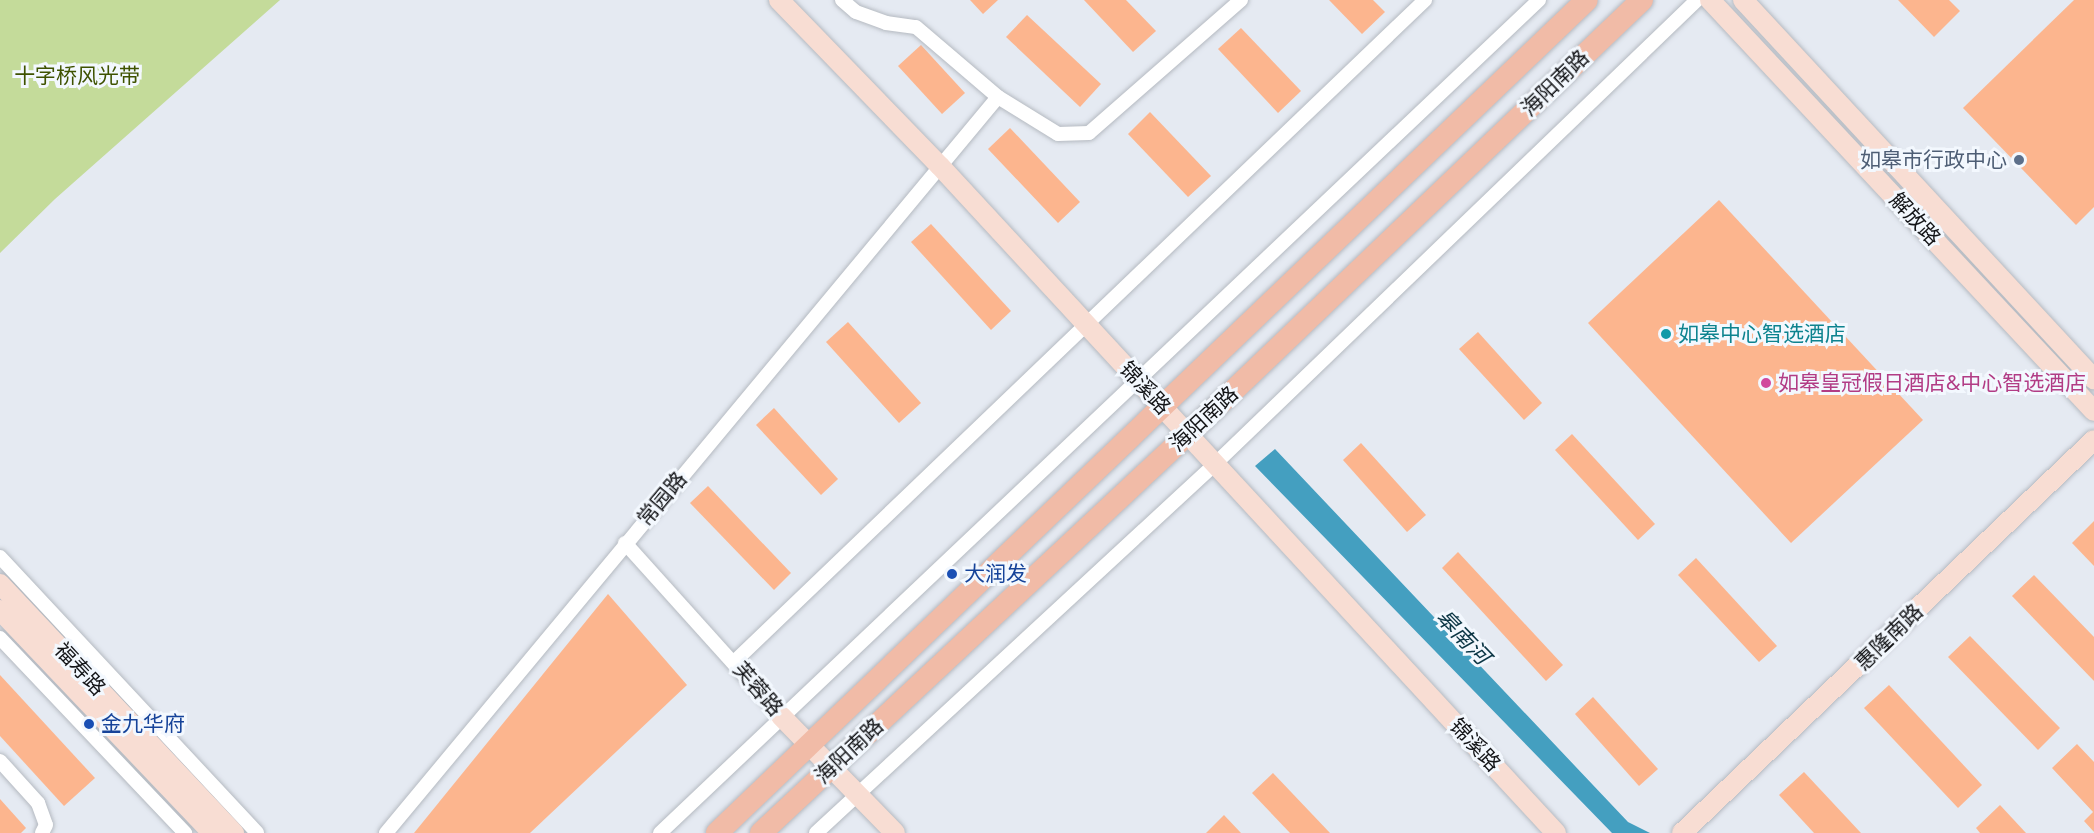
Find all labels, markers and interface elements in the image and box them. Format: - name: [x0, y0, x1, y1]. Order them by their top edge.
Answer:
- street label: 海阳南路: [1516, 45, 1594, 121]
- park label: 十字桥风光带: [14, 63, 140, 89]
- place label: 如皋市行政中心: [1860, 147, 2007, 173]
- marker: 如皋市行政中心: [2012, 153, 2026, 167]
- street label: 解放路: [1884, 187, 1946, 251]
- place label: 如皋中心智选酒店: [1678, 321, 1846, 347]
- marker: 如皋中心智选酒店: [1659, 327, 1673, 341]
- street label: 锦溪路: [1114, 356, 1176, 420]
- place label: 如皋皇冠假日酒店&中心智选酒店: [1778, 370, 2086, 396]
- marker: 如皋皇冠假日酒店&中心智选酒店: [1759, 376, 1773, 390]
- street label: 海阳南路: [1165, 381, 1243, 457]
- street label: 常园路: [632, 467, 692, 531]
- place label: 大润发: [964, 561, 1027, 587]
- marker: 大润发: [945, 567, 959, 581]
- street label: 惠隆南路: [1850, 599, 1928, 675]
- water label: 皋南河: [1431, 604, 1495, 670]
- street label: 福寿路: [49, 637, 111, 701]
- street label: 芙蓉路: [728, 657, 788, 721]
- place label: 金九华府: [101, 711, 185, 737]
- street label: 海阳南路: [810, 713, 888, 789]
- street label: 锦溪路: [1444, 713, 1506, 777]
- marker: 金九华府: [82, 717, 96, 731]

